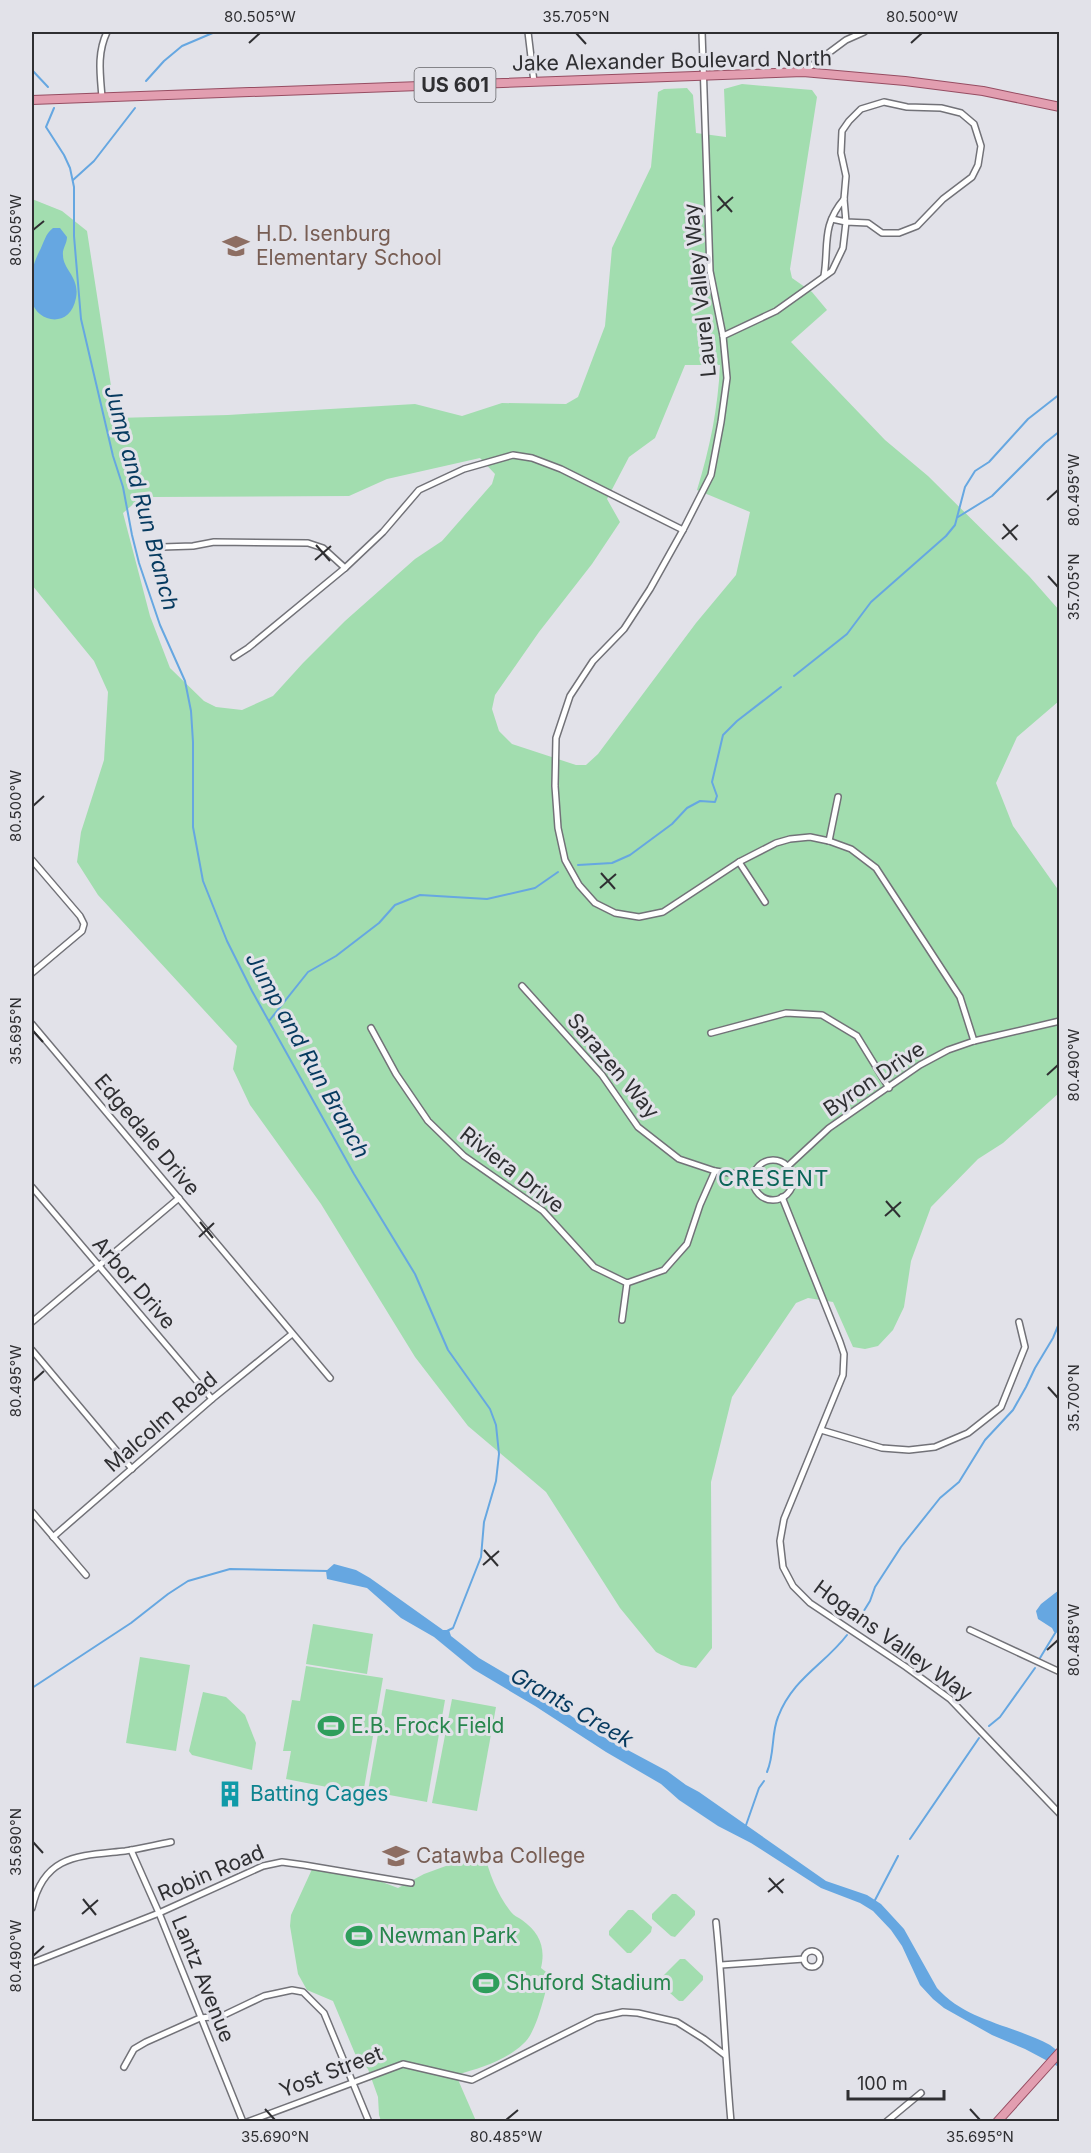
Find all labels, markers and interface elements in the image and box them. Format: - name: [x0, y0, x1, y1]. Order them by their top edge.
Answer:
- text: 80.505°W: [224, 7, 296, 26]
- text: 35.705°N: [542, 7, 610, 26]
- text: 80.500°W: [886, 7, 958, 26]
- street label: Jake Alexander Boulevard North: [512, 45, 832, 76]
- road number: US 601: [414, 68, 496, 102]
- text: 80.505°W: [6, 194, 25, 266]
- street label: Laurel Valley Way: [678, 202, 721, 378]
- place label: H.D. Isenburg Elementary School: [256, 221, 442, 270]
- school or university icon: H.D. Isenburg Elementary School: [221, 231, 251, 261]
- water label: Jump and Run Branch: [99, 383, 185, 613]
- text: 80.495°W: [1064, 454, 1083, 526]
- text: 35.705°N: [1064, 553, 1083, 621]
- text: 80.500°W: [6, 770, 25, 842]
- water label: Jump and Run Branch: [241, 947, 375, 1163]
- text: 35.695°N: [6, 997, 25, 1065]
- street label: Sarazen Way: [562, 1008, 665, 1124]
- text: 80.490°W: [1064, 1028, 1083, 1101]
- street label: Byron Drive: [819, 1036, 929, 1121]
- street label: Edgedale Drive: [89, 1069, 205, 1200]
- street label: Riviera Drive: [455, 1121, 569, 1218]
- district label: CRESENT: [718, 1165, 830, 1191]
- street label: Arbor Drive: [88, 1231, 181, 1334]
- text: 80.495°W: [6, 1345, 25, 1417]
- text: 35.700°N: [1064, 1364, 1083, 1432]
- street label: Malcolm Road: [99, 1366, 222, 1477]
- street label: Hogans Valley Way: [809, 1575, 978, 1707]
- text: 80.485°W: [1064, 1604, 1083, 1676]
- water label: Grants Creek: [506, 1661, 639, 1753]
- sports icon: E.B. Frock Field: [316, 1711, 346, 1741]
- place label: E.B. Frock Field: [351, 1713, 504, 1738]
- building icon: Batting Cages: [215, 1779, 245, 1809]
- place label: Batting Cages: [250, 1781, 388, 1806]
- text: 35.690°N: [6, 1808, 25, 1876]
- street label: Robin Road: [154, 1839, 268, 1906]
- school or university icon: Catawba College: [381, 1841, 411, 1871]
- place label: Catawba College: [416, 1843, 585, 1868]
- street label: Lantz Avenue: [167, 1912, 240, 2046]
- text: 80.490°W: [6, 1919, 25, 1992]
- sports icon: Newman Park: [344, 1921, 374, 1951]
- place label: Newman Park: [379, 1923, 518, 1948]
- sports icon: Shuford Stadium: [471, 1968, 501, 1998]
- place label: Shuford Stadium: [506, 1970, 671, 1995]
- street label: Yost Street: [276, 2040, 386, 2103]
- scale bar: [848, 2063, 944, 2101]
- text: 100 m: [857, 2073, 908, 2094]
- text: 35.690°N: [241, 2127, 309, 2146]
- text: 80.485°W: [470, 2127, 542, 2146]
- text: 35.695°N: [946, 2127, 1014, 2146]

